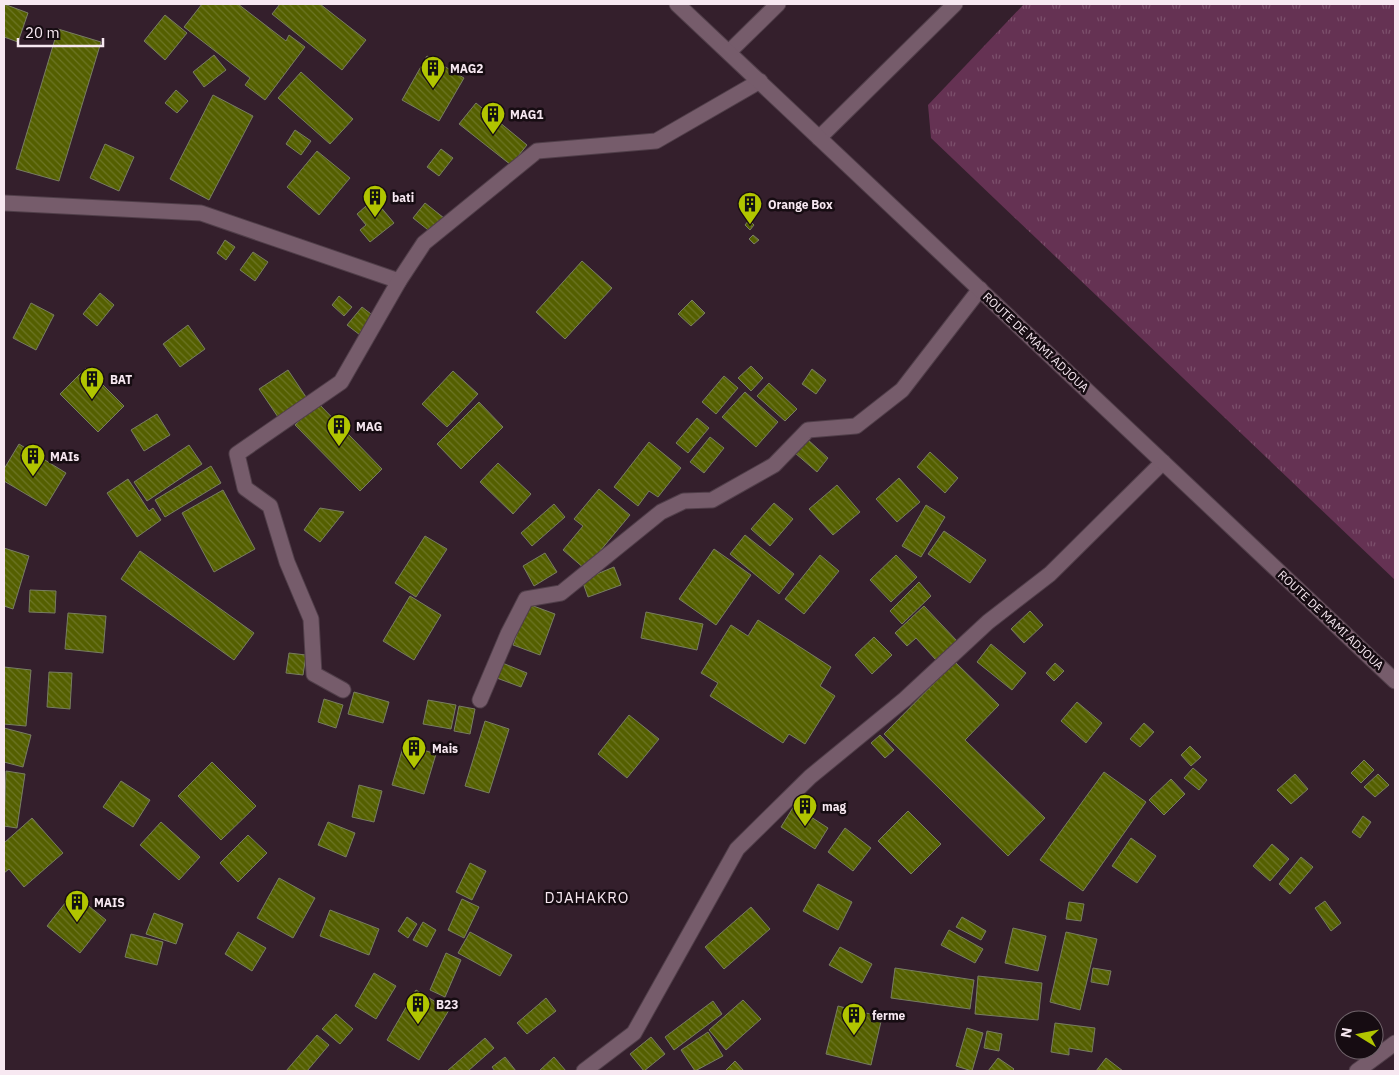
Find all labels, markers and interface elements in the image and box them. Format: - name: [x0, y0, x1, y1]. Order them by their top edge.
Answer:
- scale bar: [18, 15, 102, 47]
- text: 20 m: [25, 23, 60, 42]
- building icon: MAG2: [420, 55, 446, 89]
- place label: MAG2: [450, 61, 484, 76]
- building icon: MAG1: [480, 101, 506, 135]
- place label: MAG1: [510, 107, 544, 122]
- building icon: bati: [362, 184, 388, 218]
- place label: bati: [392, 190, 414, 205]
- building icon: Orange Box: [737, 191, 763, 225]
- place label: Orange Box: [768, 197, 833, 212]
- street label: ROUTE DE MAMI ADJOUA: [980, 289, 1092, 395]
- building icon: BAT: [79, 366, 105, 400]
- place label: BAT: [110, 372, 132, 387]
- building icon: MAG: [326, 413, 352, 447]
- place label: MAG: [356, 419, 382, 434]
- building icon: MAIs: [20, 443, 46, 477]
- place label: MAIs: [50, 449, 79, 464]
- street label: ROUTE DE MAMI ADJOUA: [1275, 567, 1387, 673]
- building icon: Mais: [401, 735, 427, 769]
- place label: Mais: [432, 741, 458, 756]
- building icon: mag: [792, 793, 818, 827]
- place label: mag: [822, 799, 847, 814]
- district label: DJAHAKRO: [545, 888, 629, 907]
- building icon: MAIS: [64, 889, 90, 923]
- place label: MAIS: [94, 895, 125, 910]
- building icon: B23: [405, 991, 431, 1025]
- place label: B23: [436, 997, 458, 1012]
- building icon: ferme: [841, 1002, 867, 1036]
- place label: ferme: [872, 1008, 906, 1023]
- north arrow: [1334, 1010, 1384, 1060]
- text: N: [1336, 1026, 1356, 1039]

